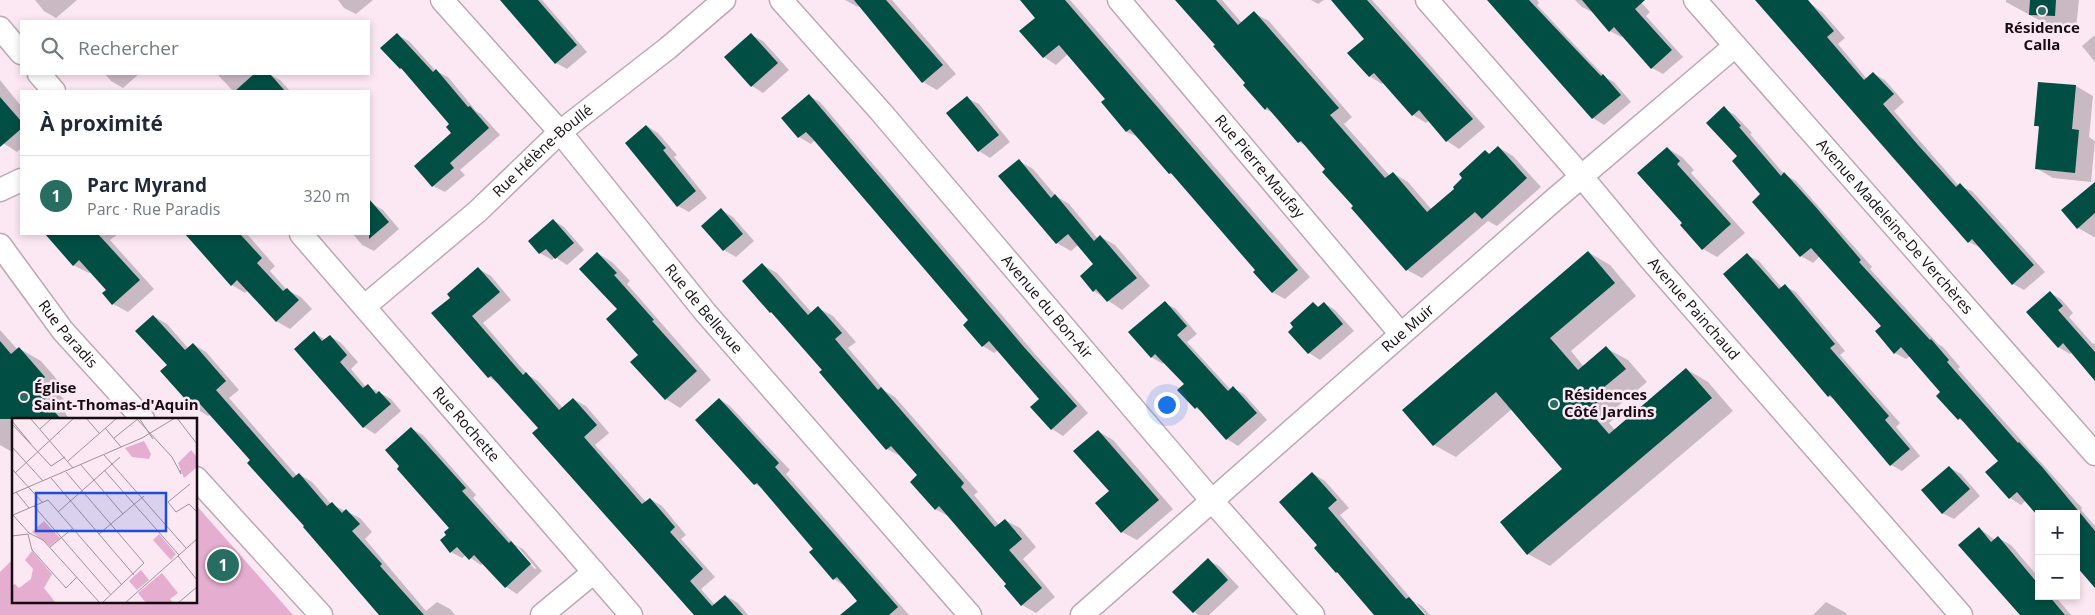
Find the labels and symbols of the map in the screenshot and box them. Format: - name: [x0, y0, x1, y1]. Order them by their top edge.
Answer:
- marker: Résidence Calla: [2036, 5, 2048, 17]
- place label: Résidence Calla: [2004, 17, 2080, 54]
- street label: Rue Hélène-Boullé: [488, 99, 596, 201]
- street label: Rue Pierre-Maufay: [1211, 110, 1310, 222]
- street label: Avenue Madeleine-De Verchères: [1813, 134, 1978, 318]
- street label: Avenue du Bon-Air: [998, 250, 1098, 362]
- street label: Avenue Painchaud: [1644, 253, 1745, 364]
- street label: Rue de Bellevue: [661, 259, 748, 358]
- street label: Rue Paradis: [34, 295, 103, 372]
- street label: Rue Muir: [1377, 299, 1438, 356]
- place label: Église Saint-Thomas-d'Aquin: [34, 377, 199, 414]
- street label: Rue Rochette: [429, 382, 505, 466]
- place label: Résidences Côté Jardins: [1564, 384, 1654, 421]
- marker: Église Saint-Thomas-d'Aquin: [18, 391, 30, 403]
- your location: [1154, 392, 1180, 418]
- marker: Résidences Côté Jardins: [1548, 398, 1560, 410]
- inset map: [12, 418, 198, 602]
- pin: 1: [207, 546, 239, 584]

